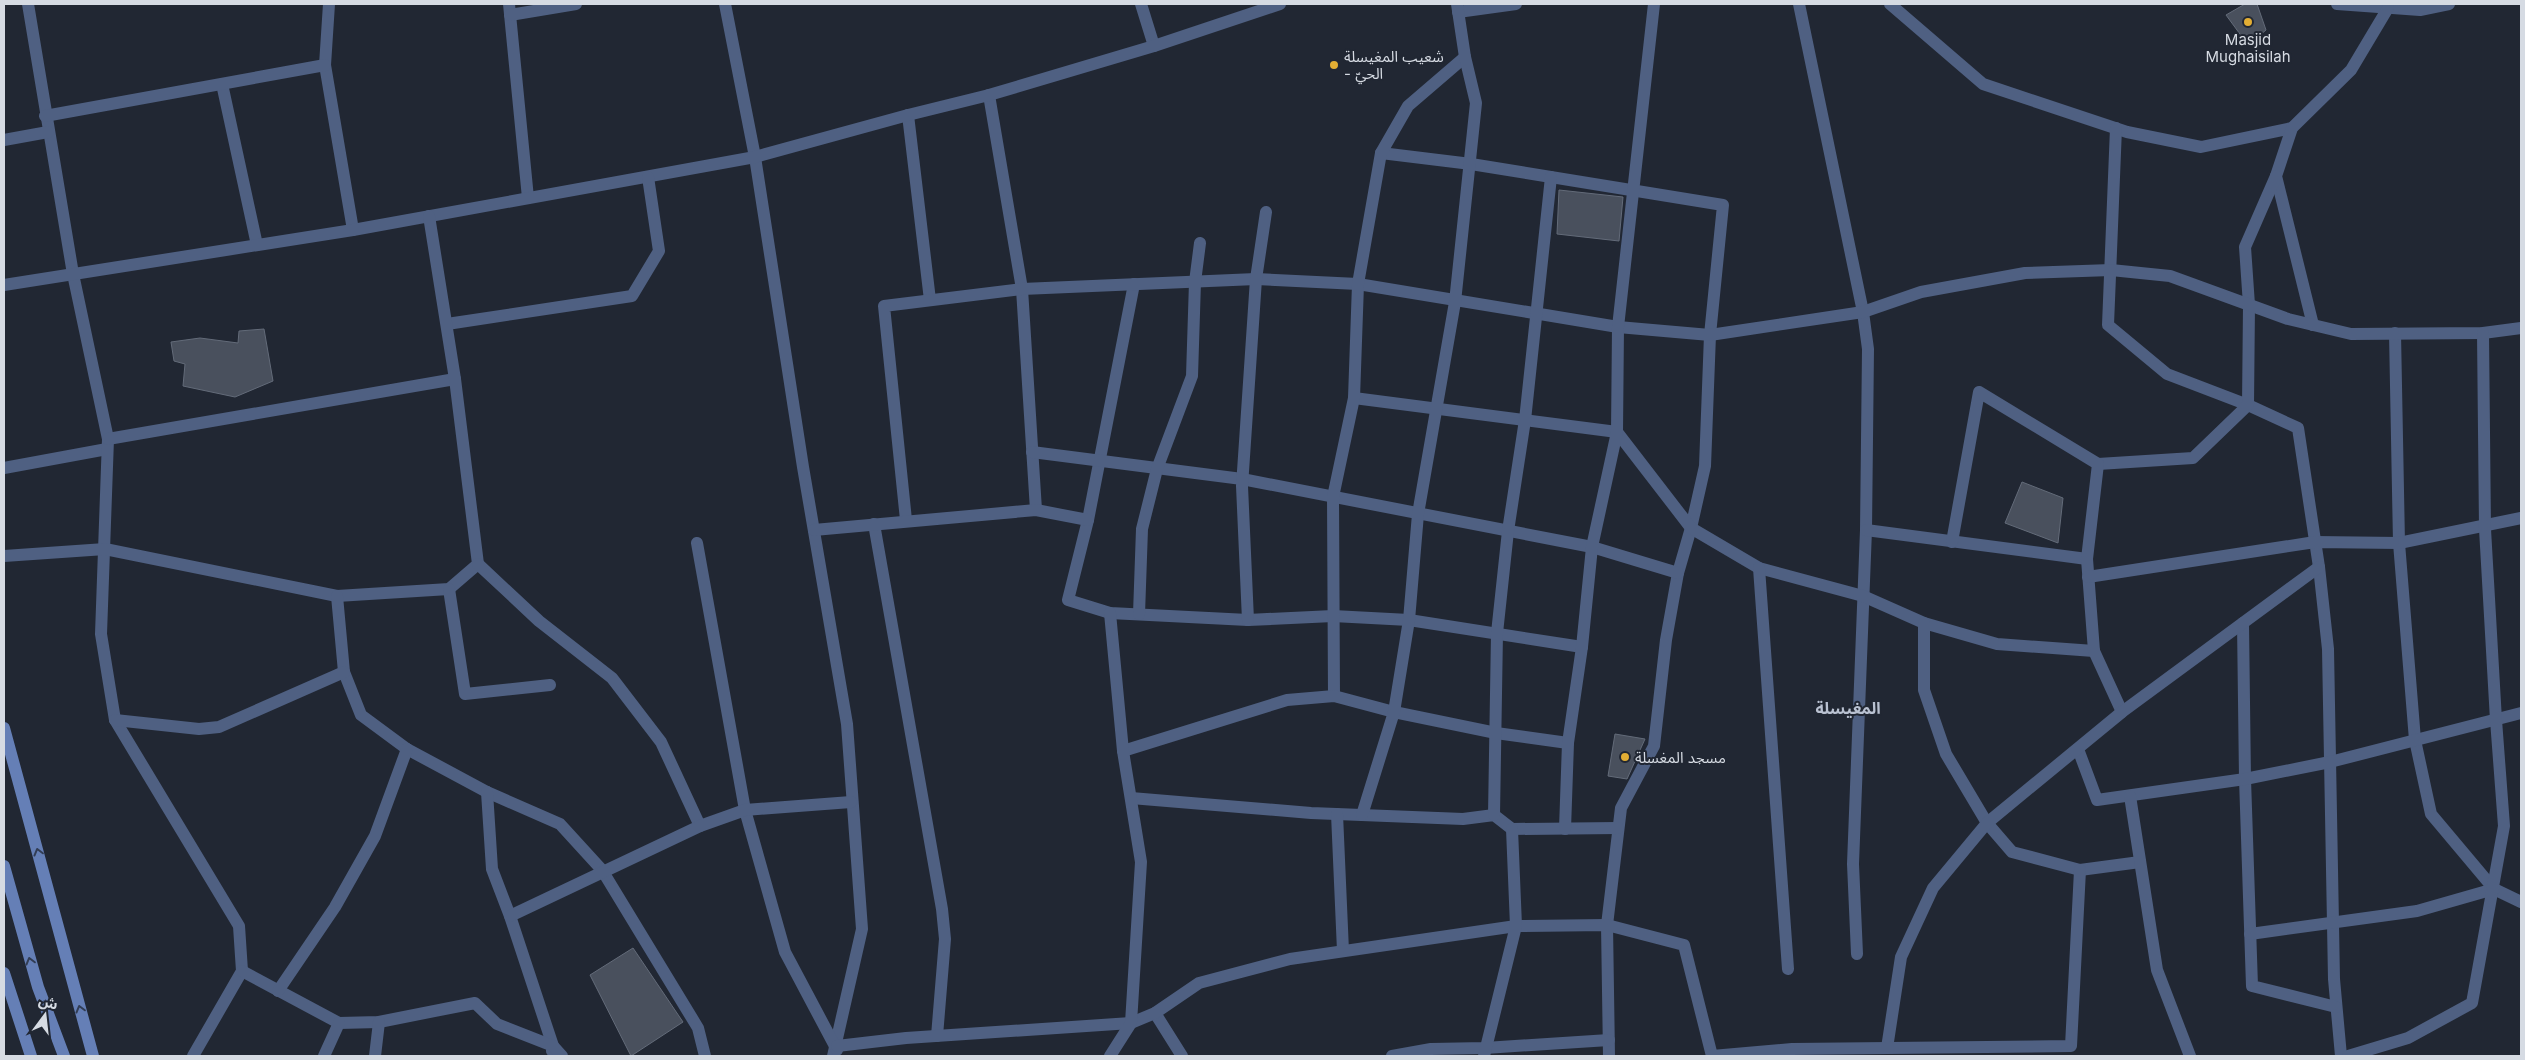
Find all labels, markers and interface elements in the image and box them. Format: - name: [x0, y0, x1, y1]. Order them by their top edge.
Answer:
- marker: Masjid Mughaisilah: [2242, 16, 2254, 28]
- place label: Masjid Mughaisilah: [2205, 30, 2291, 66]
- place label: شعيب المغيسلة - الحيّ: [1344, 47, 1444, 85]
- marker: شعيب المغيسلة - الحيّ: [1328, 59, 1340, 71]
- district label: المغيسلة: [1815, 698, 1881, 718]
- place label: مسجد المغسلة: [1635, 748, 1726, 767]
- marker: مسجد المغسلة: [1619, 751, 1631, 763]
- one-way arrow: [33, 848, 44, 857]
- one-way arrow: [26, 957, 36, 965]
- north arrow: [20, 990, 70, 1040]
- text: ش: [37, 991, 60, 1013]
- one-way arrow: [76, 1006, 86, 1014]

